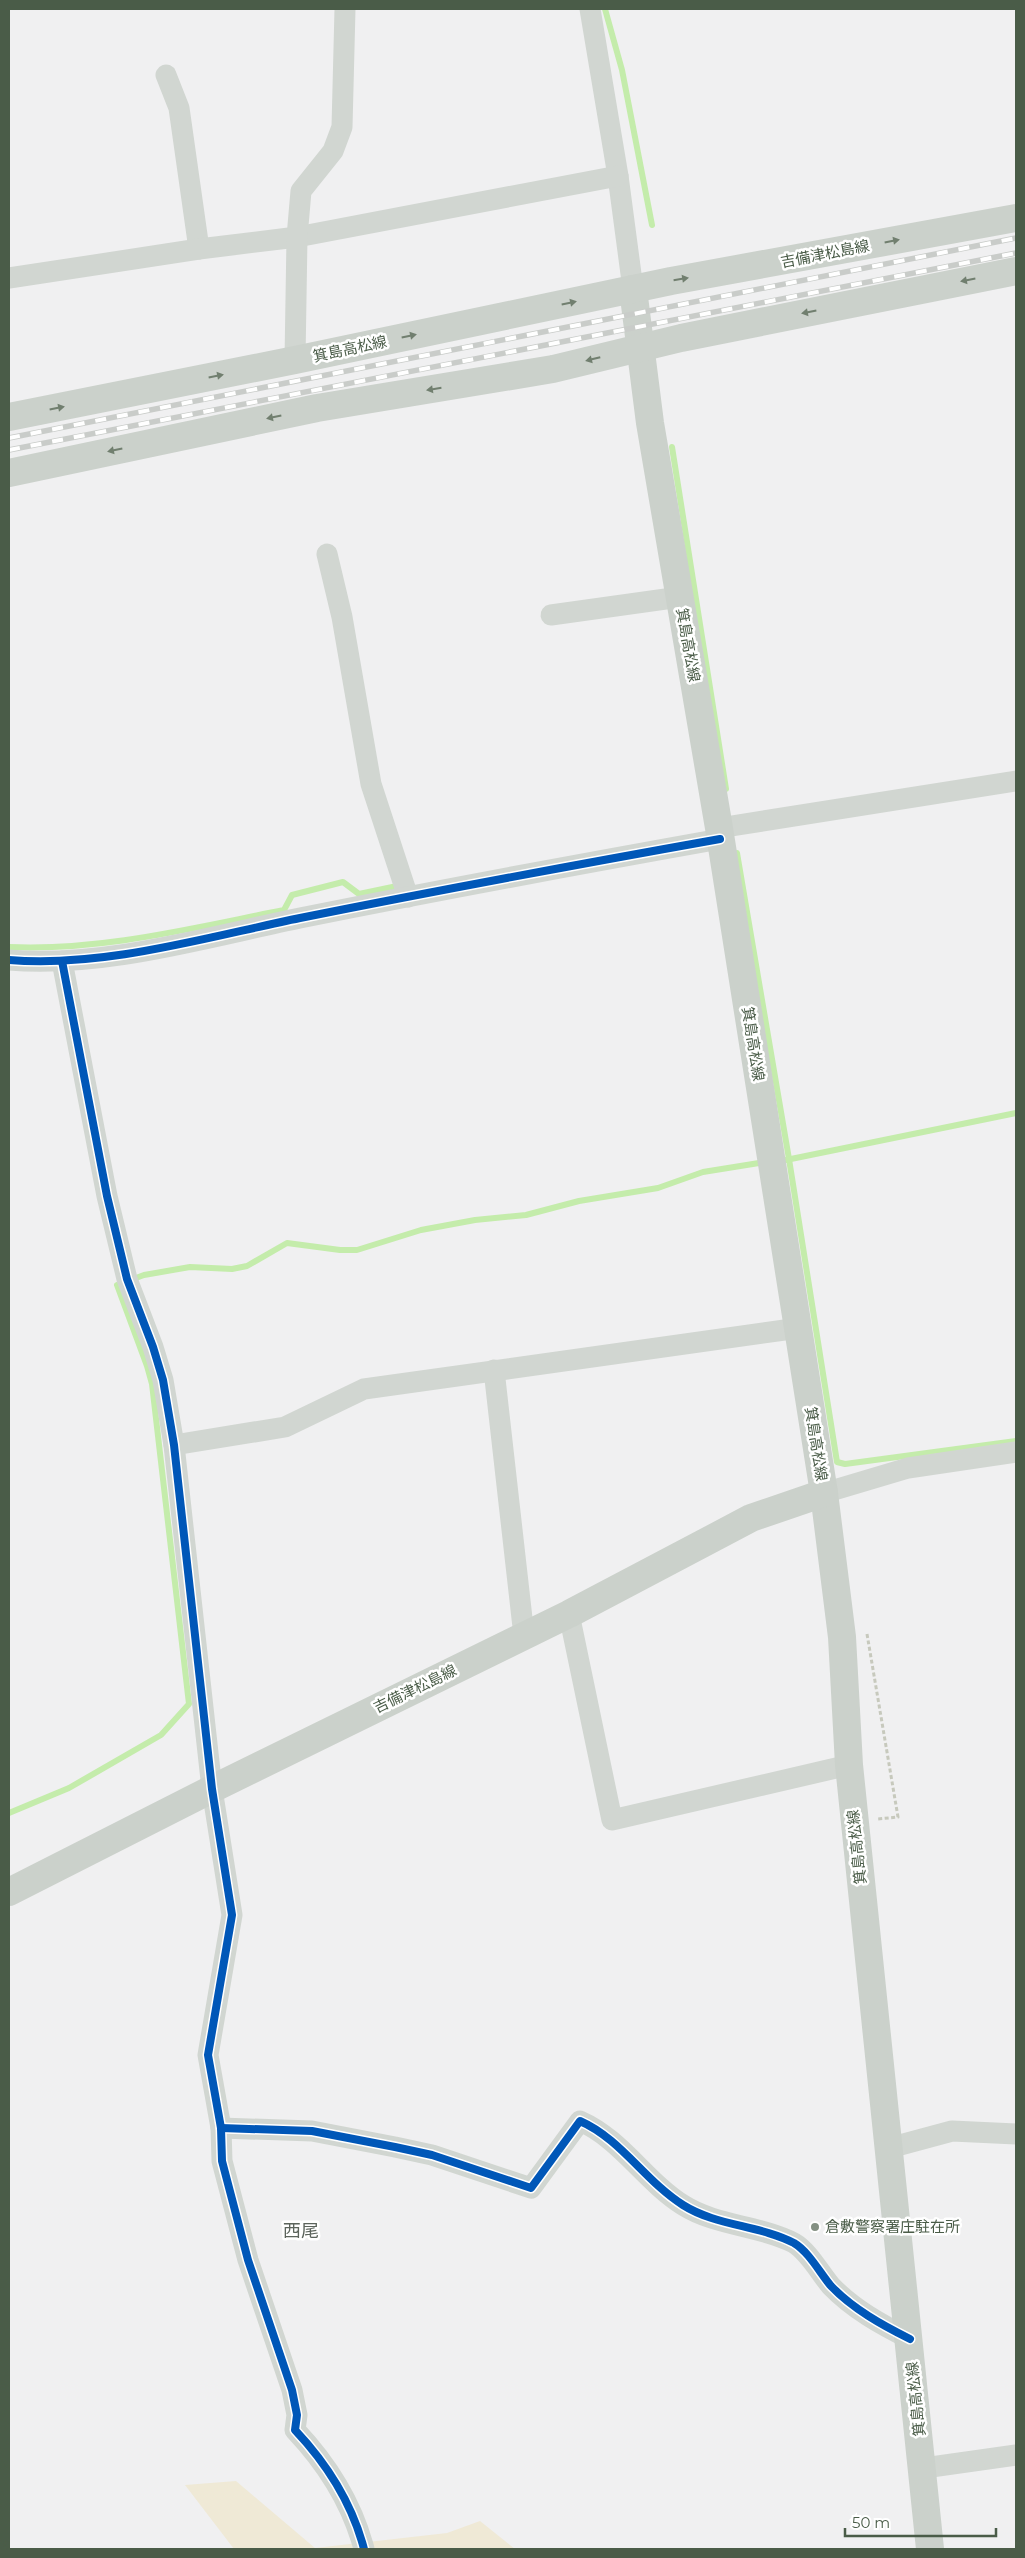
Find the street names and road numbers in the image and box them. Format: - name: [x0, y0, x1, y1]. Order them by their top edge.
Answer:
- street label: 吉備津松島線: [779, 236, 871, 271]
- street label: 箕島高松線: [311, 331, 389, 366]
- street label: 箕島高松線: [673, 606, 704, 684]
- street label: 箕島高松線: [738, 1005, 769, 1082]
- street label: 箕島高松線: [801, 1405, 832, 1482]
- street label: 吉備津松島線: [370, 1660, 459, 1717]
- street label: 箕島高松線: [843, 1809, 870, 1885]
- street label: 箕島高松線: [902, 2361, 929, 2437]

